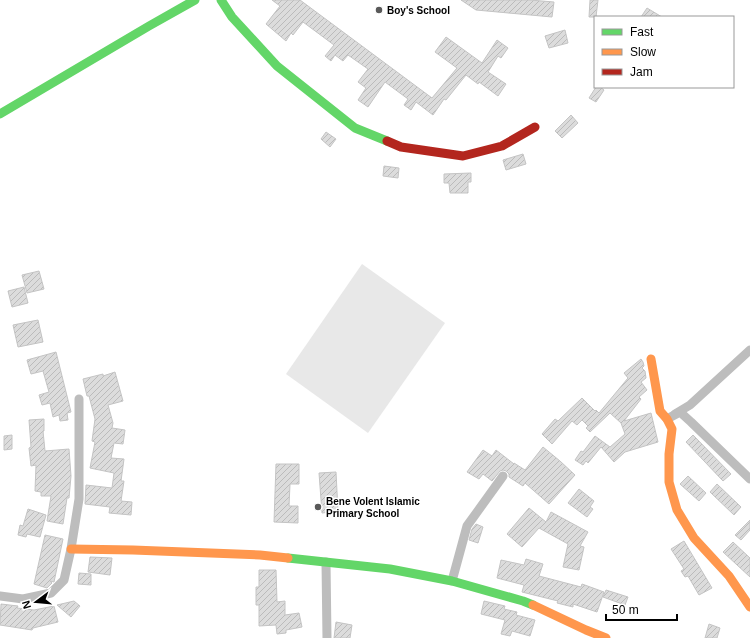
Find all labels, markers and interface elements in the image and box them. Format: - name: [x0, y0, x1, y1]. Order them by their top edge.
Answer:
- marker: Boy's School: [374, 5, 384, 15]
- place label: Boy's School: [387, 5, 450, 16]
- legend: [594, 16, 734, 88]
- text: Fast: [630, 25, 654, 39]
- text: Slow: [630, 45, 656, 59]
- text: Jam: [630, 65, 653, 79]
- place label: Bene Volent Islamic Primary School: [326, 496, 420, 519]
- marker: Bene Volent Islamic Primary School: [313, 502, 323, 512]
- north arrow: [16, 582, 56, 622]
- scale bar: [606, 596, 677, 622]
- text: N: [20, 599, 33, 610]
- text: 50 m: [612, 603, 639, 617]

